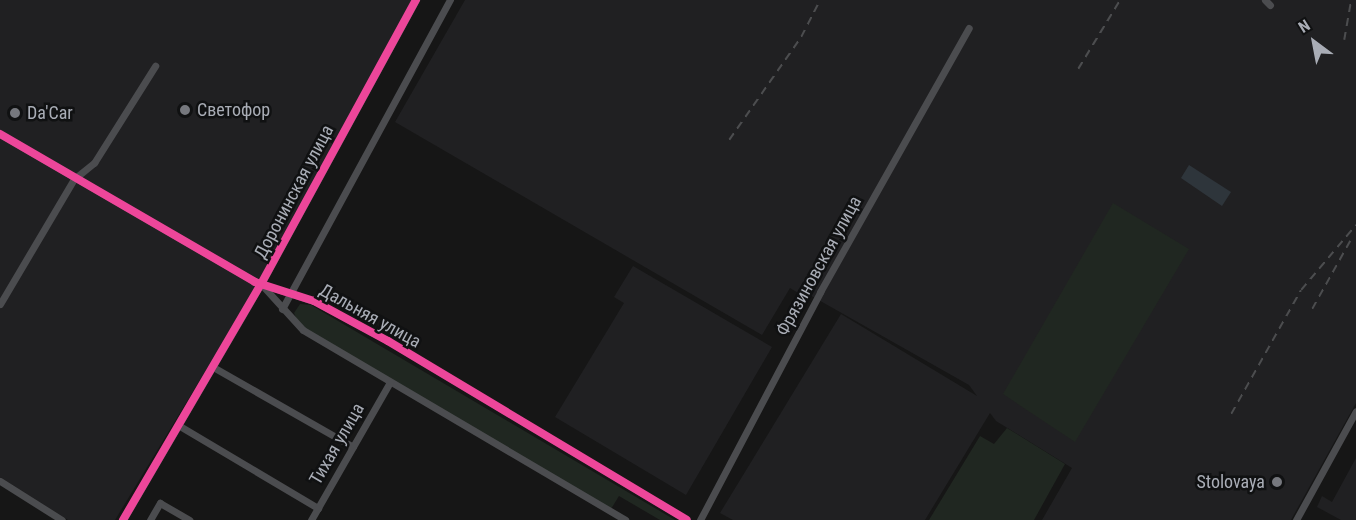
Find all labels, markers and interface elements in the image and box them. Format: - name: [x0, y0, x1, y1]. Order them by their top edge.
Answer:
- north arrow: [1284, 12, 1344, 72]
- text: N: [1295, 16, 1313, 37]
- place label: Светофор: [197, 99, 270, 121]
- place label: Da'Car: [27, 102, 73, 124]
- marker: Светофор: [178, 103, 192, 117]
- marker: Da'Car: [8, 106, 22, 120]
- street label: Доронинская улица: [250, 121, 338, 263]
- street label: Фрязиновская улица: [772, 192, 866, 340]
- street label: Дальняя улица: [316, 279, 424, 353]
- street label: Тихая улица: [305, 399, 369, 489]
- place label: Stolovaya: [1196, 471, 1265, 493]
- marker: Stolovaya: [1270, 475, 1284, 489]

